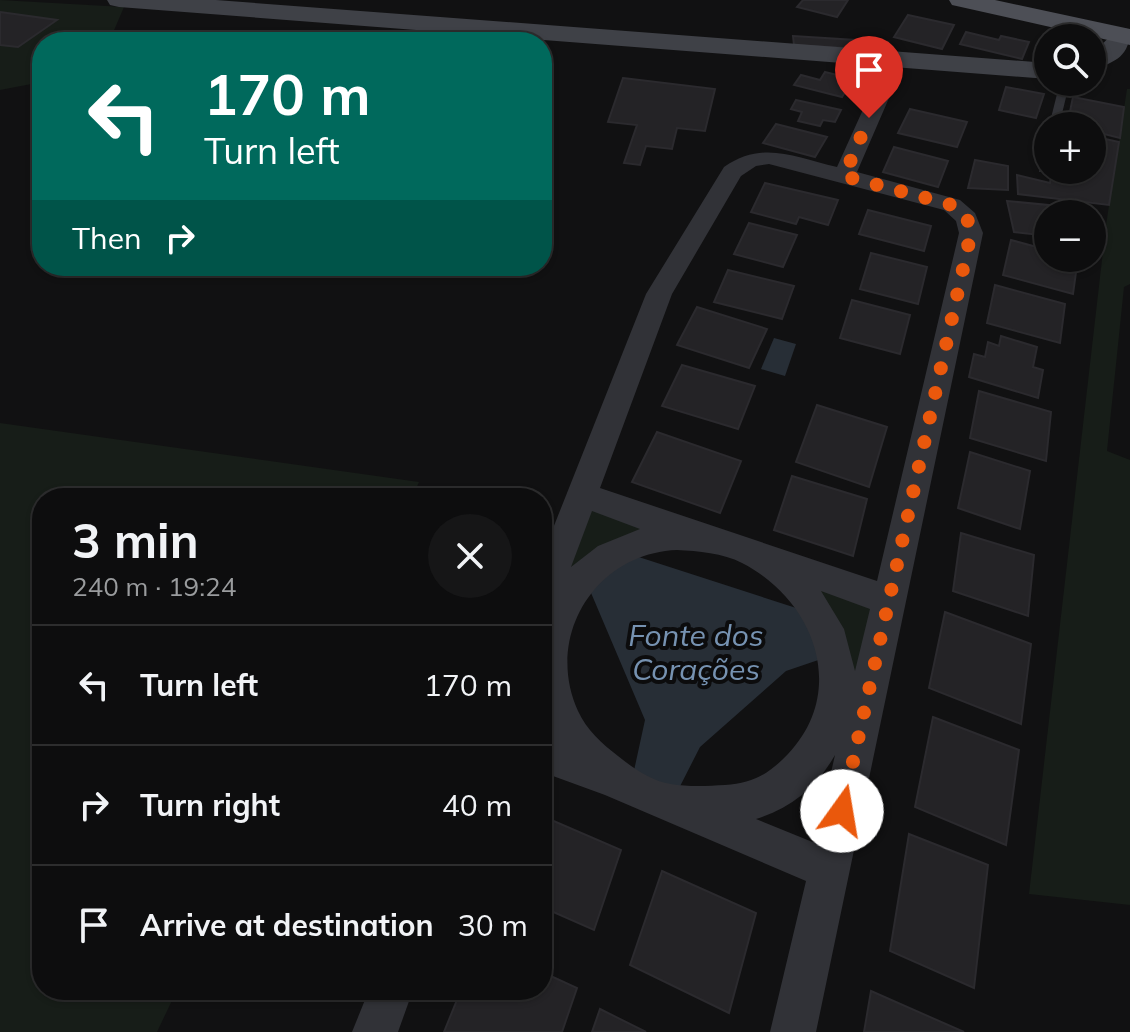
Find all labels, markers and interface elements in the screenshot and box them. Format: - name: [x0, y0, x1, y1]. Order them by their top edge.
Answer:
- map controls: [1034, 24, 1106, 272]
- button: search: [1034, 24, 1106, 96]
- pin: [835, 36, 903, 118]
- icon: arrive: [847, 48, 891, 92]
- text: 170 m: [204, 59, 371, 129]
- icon: left: [72, 64, 176, 168]
- button: +: [1034, 112, 1106, 184]
- text: Turn left: [204, 128, 340, 173]
- button: −: [1034, 200, 1106, 272]
- icon: right: [158, 216, 202, 260]
- text: Then: [72, 219, 142, 257]
- text: 3 min: [72, 510, 199, 570]
- button: close: [428, 514, 512, 598]
- text: 240 m · 19:24: [72, 570, 236, 603]
- water label: Fonte dos Corações: [628, 616, 764, 688]
- icon: left: [72, 663, 116, 707]
- text: Turn left: [140, 666, 258, 704]
- text: 170 m: [424, 666, 512, 704]
- position arrow: [800, 769, 884, 853]
- icon: right: [72, 783, 116, 827]
- text: Turn right: [140, 786, 280, 824]
- text: 40 m: [442, 786, 512, 824]
- icon: arrive: [72, 903, 116, 947]
- text: Arrive at destination: [140, 906, 434, 944]
- text: 30 m: [458, 906, 528, 944]

